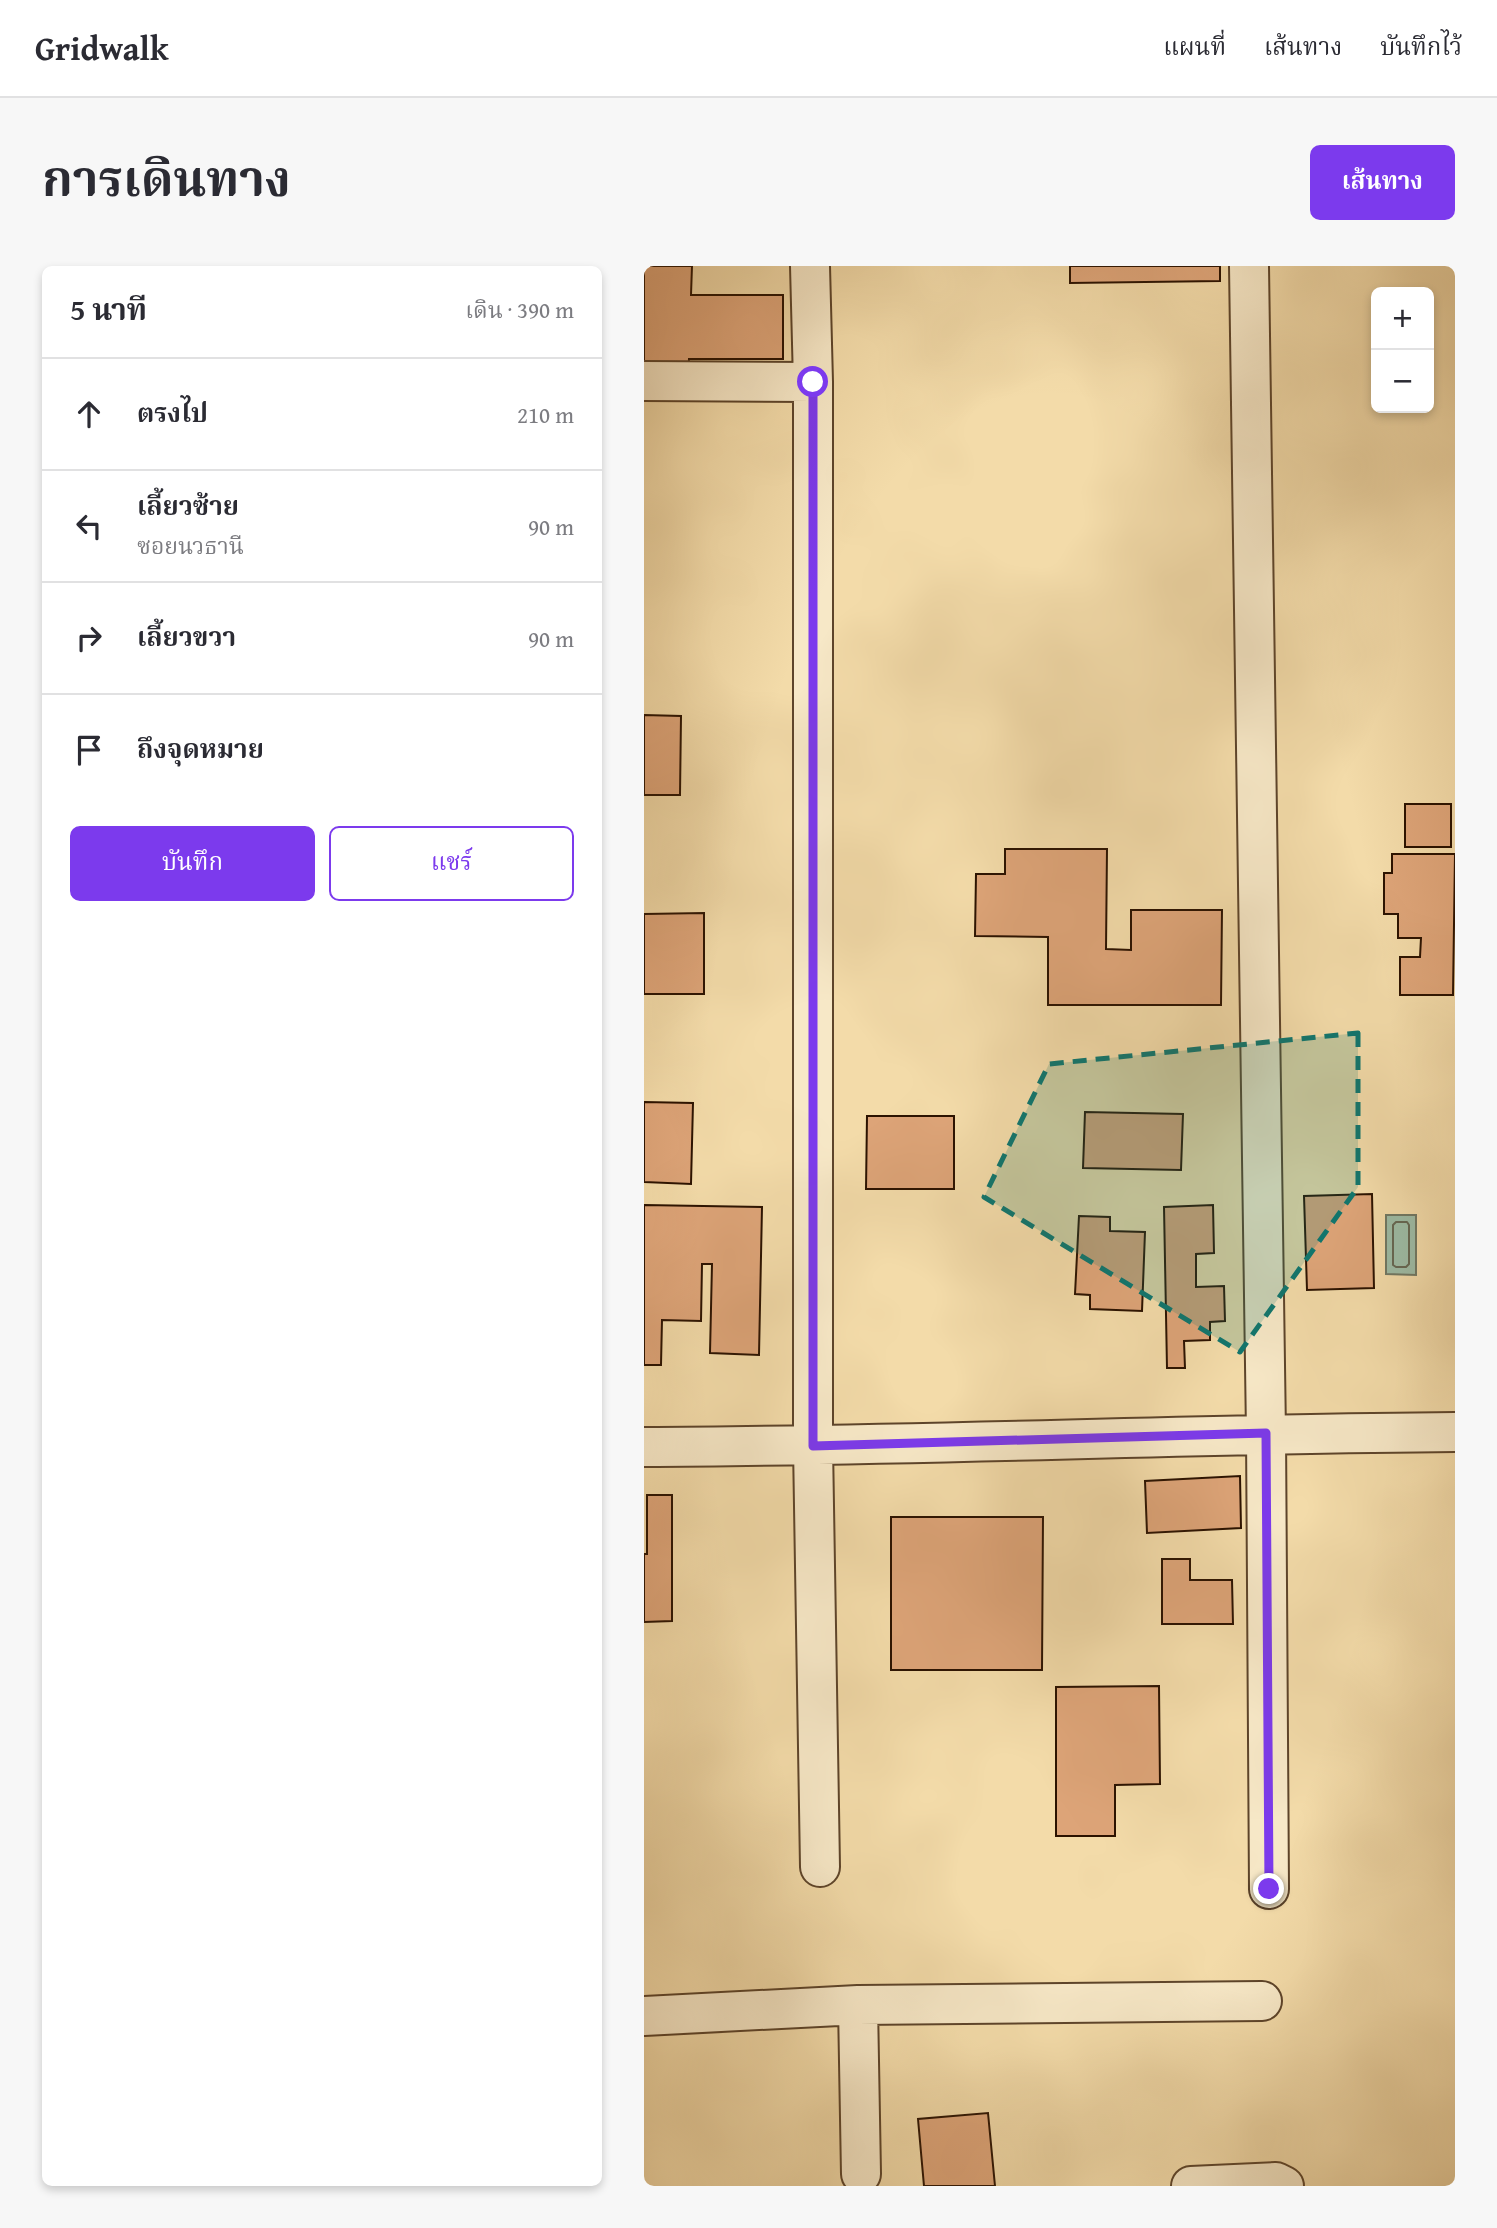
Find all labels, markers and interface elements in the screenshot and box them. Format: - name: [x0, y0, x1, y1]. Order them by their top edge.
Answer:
- text: Gridwalk: [35, 24, 169, 72]
- text: แผนที่: [1163, 29, 1226, 64]
- text: เส้นทาง: [1264, 29, 1342, 64]
- text: บันทึกไว้: [1380, 29, 1462, 64]
- text: การเดินทาง: [42, 142, 291, 214]
- button: เส้นทาง: [1310, 145, 1455, 220]
- text: 5 นาที: [70, 287, 147, 331]
- map controls: [1371, 287, 1434, 413]
- button: +: [1371, 287, 1434, 350]
- text: เดิน · 390 m: [465, 293, 574, 326]
- button: −: [1371, 350, 1434, 413]
- route start: [797, 366, 828, 397]
- text: ตรงไป: [137, 393, 208, 432]
- icon: ahead: [70, 395, 108, 433]
- text: 210 m: [517, 398, 574, 431]
- text: เลี้ยวซ้าย: [137, 486, 239, 525]
- icon: left: [70, 507, 108, 545]
- text: 90 m: [528, 510, 574, 543]
- text: ซอยนวธานี: [137, 529, 244, 562]
- text: เลี้ยวขวา: [137, 617, 236, 656]
- icon: right: [70, 619, 108, 657]
- text: 90 m: [528, 622, 574, 655]
- text: ถึงจุดหมาย: [137, 729, 264, 768]
- icon: arrive: [70, 731, 108, 769]
- button: บันทึก: [70, 826, 315, 901]
- button: แชร์: [329, 826, 574, 901]
- route end: [1253, 1873, 1284, 1904]

